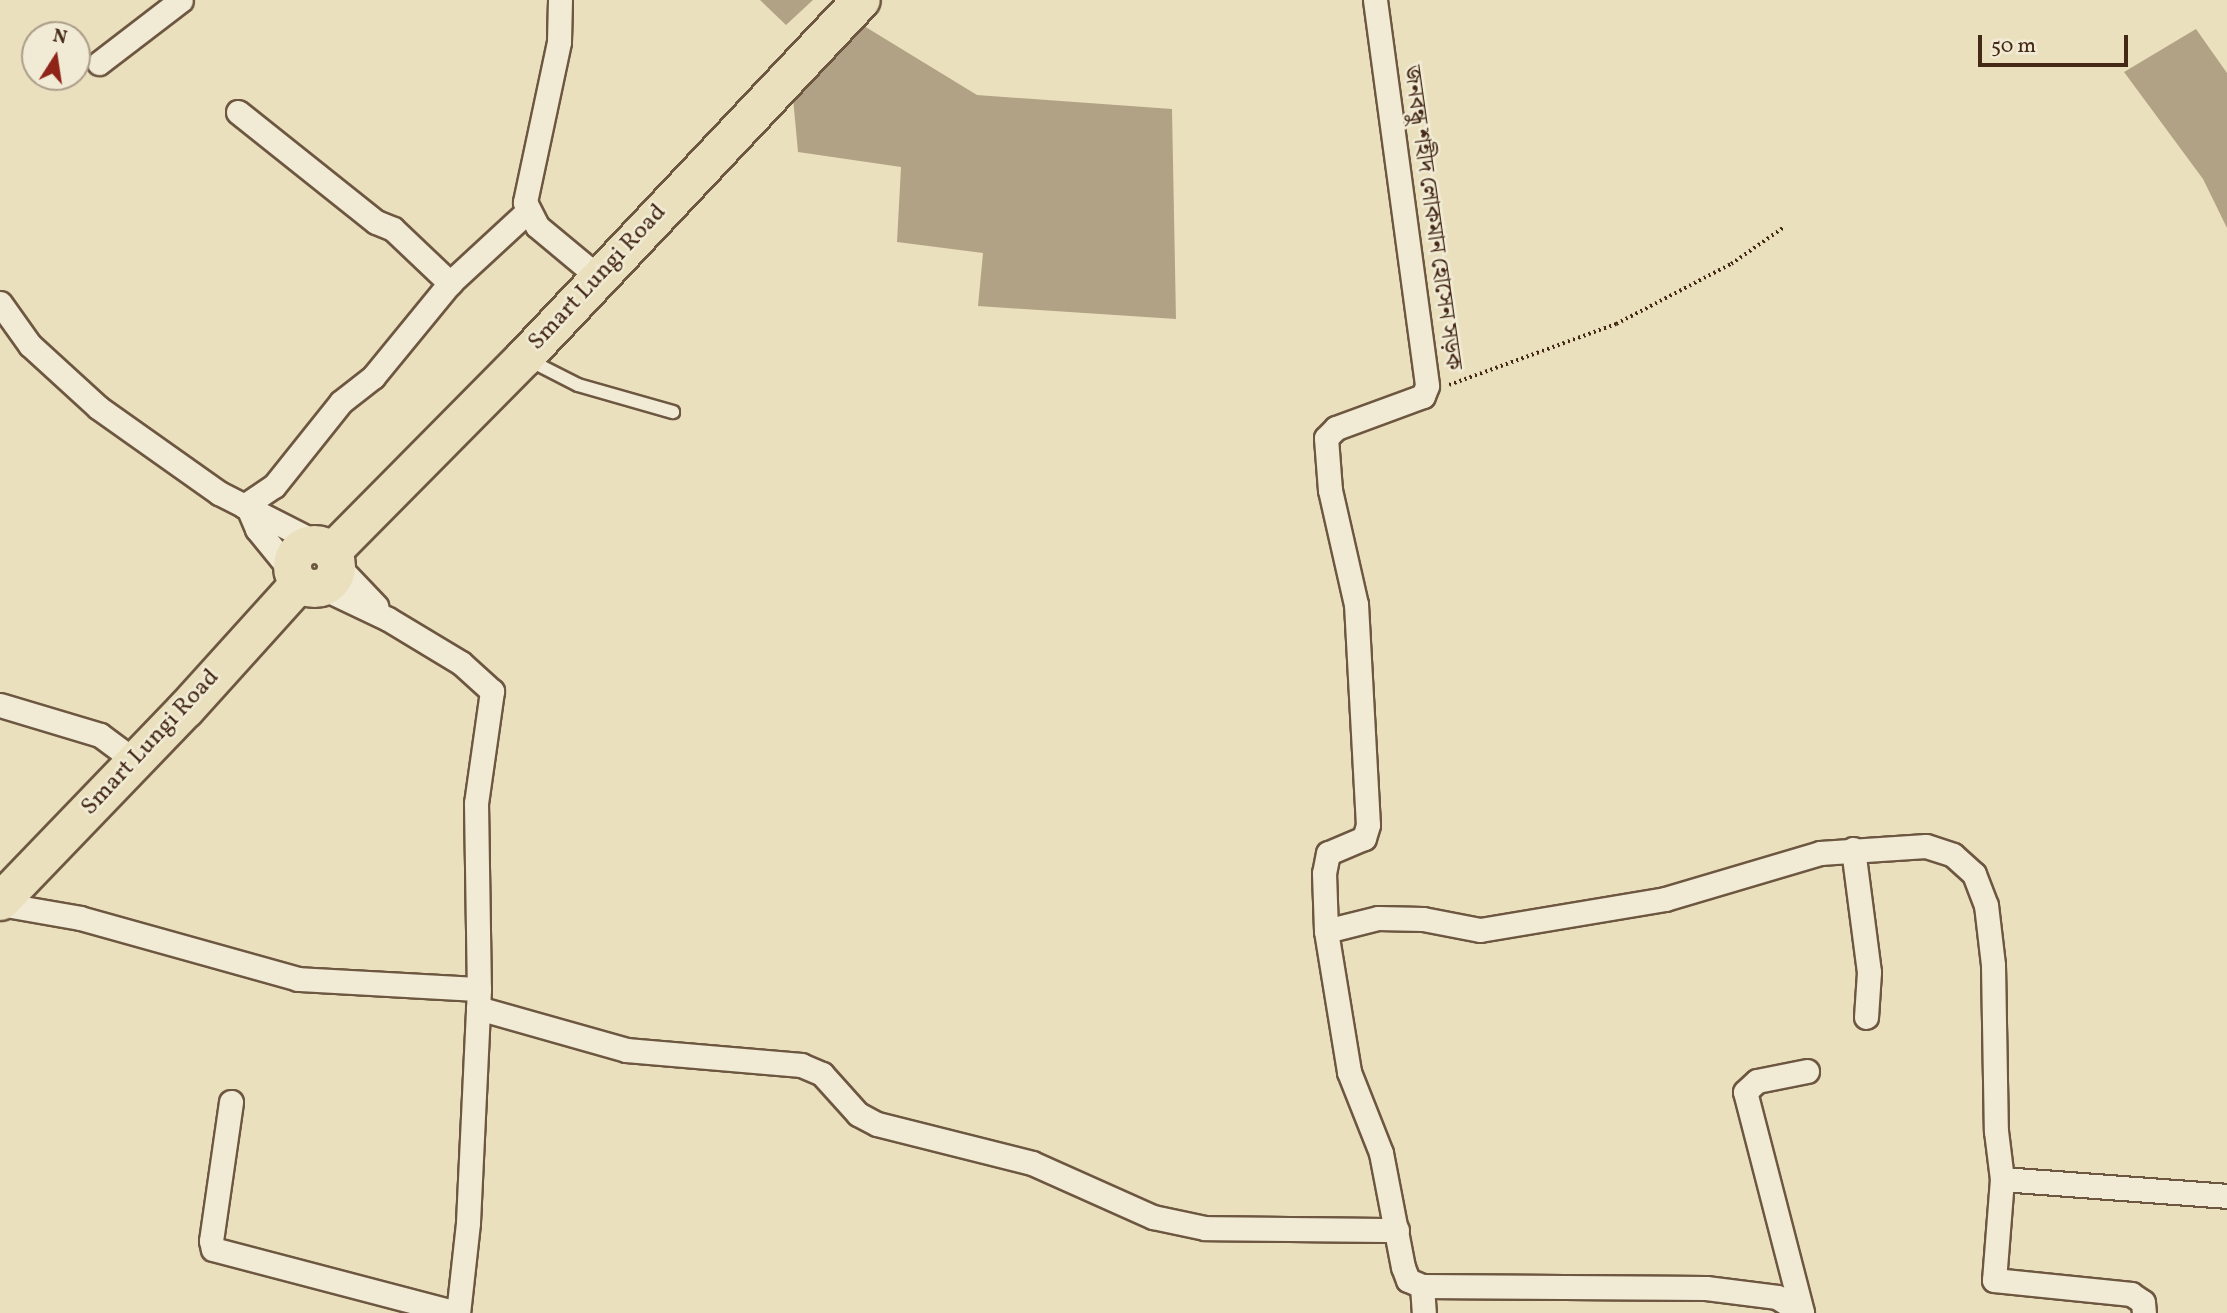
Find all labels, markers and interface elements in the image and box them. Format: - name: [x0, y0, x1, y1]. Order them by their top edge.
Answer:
- north arrow: [21, 21, 91, 91]
- scale bar: [1982, 21, 2132, 65]
- text: N: [50, 23, 69, 52]
- text: 50 m: [1991, 32, 2036, 61]
- street label: জনবন্ধু শহীদ লোকমান হোসেন সড়ক: [1395, 64, 1467, 372]
- street label: Smart Lungi Road: [523, 199, 673, 357]
- street label: Smart Lungi Road: [76, 664, 226, 822]

